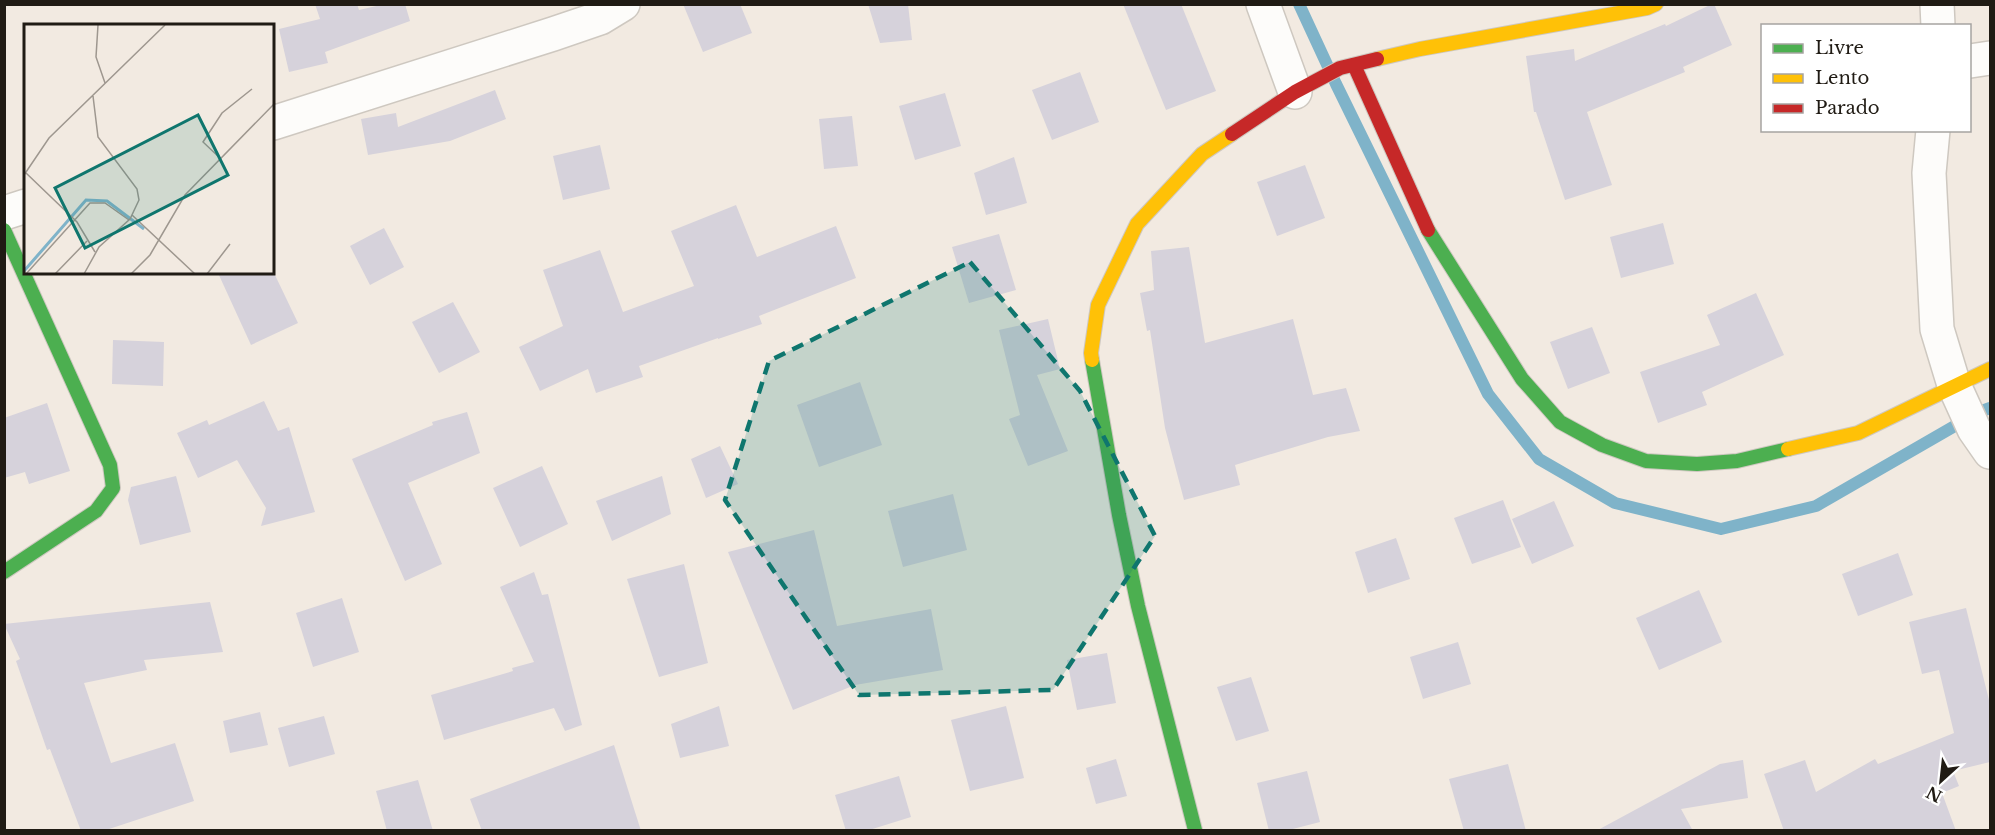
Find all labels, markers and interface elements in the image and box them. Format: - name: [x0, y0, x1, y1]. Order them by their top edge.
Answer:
- inset map: [24, 24, 274, 274]
- legend: [1761, 24, 1971, 132]
- text: Livre: [1815, 37, 1864, 59]
- text: Lento: [1815, 67, 1869, 89]
- text: Parado: [1815, 97, 1880, 119]
- north arrow: [1911, 751, 1971, 811]
- text: N: [1923, 782, 1945, 807]

